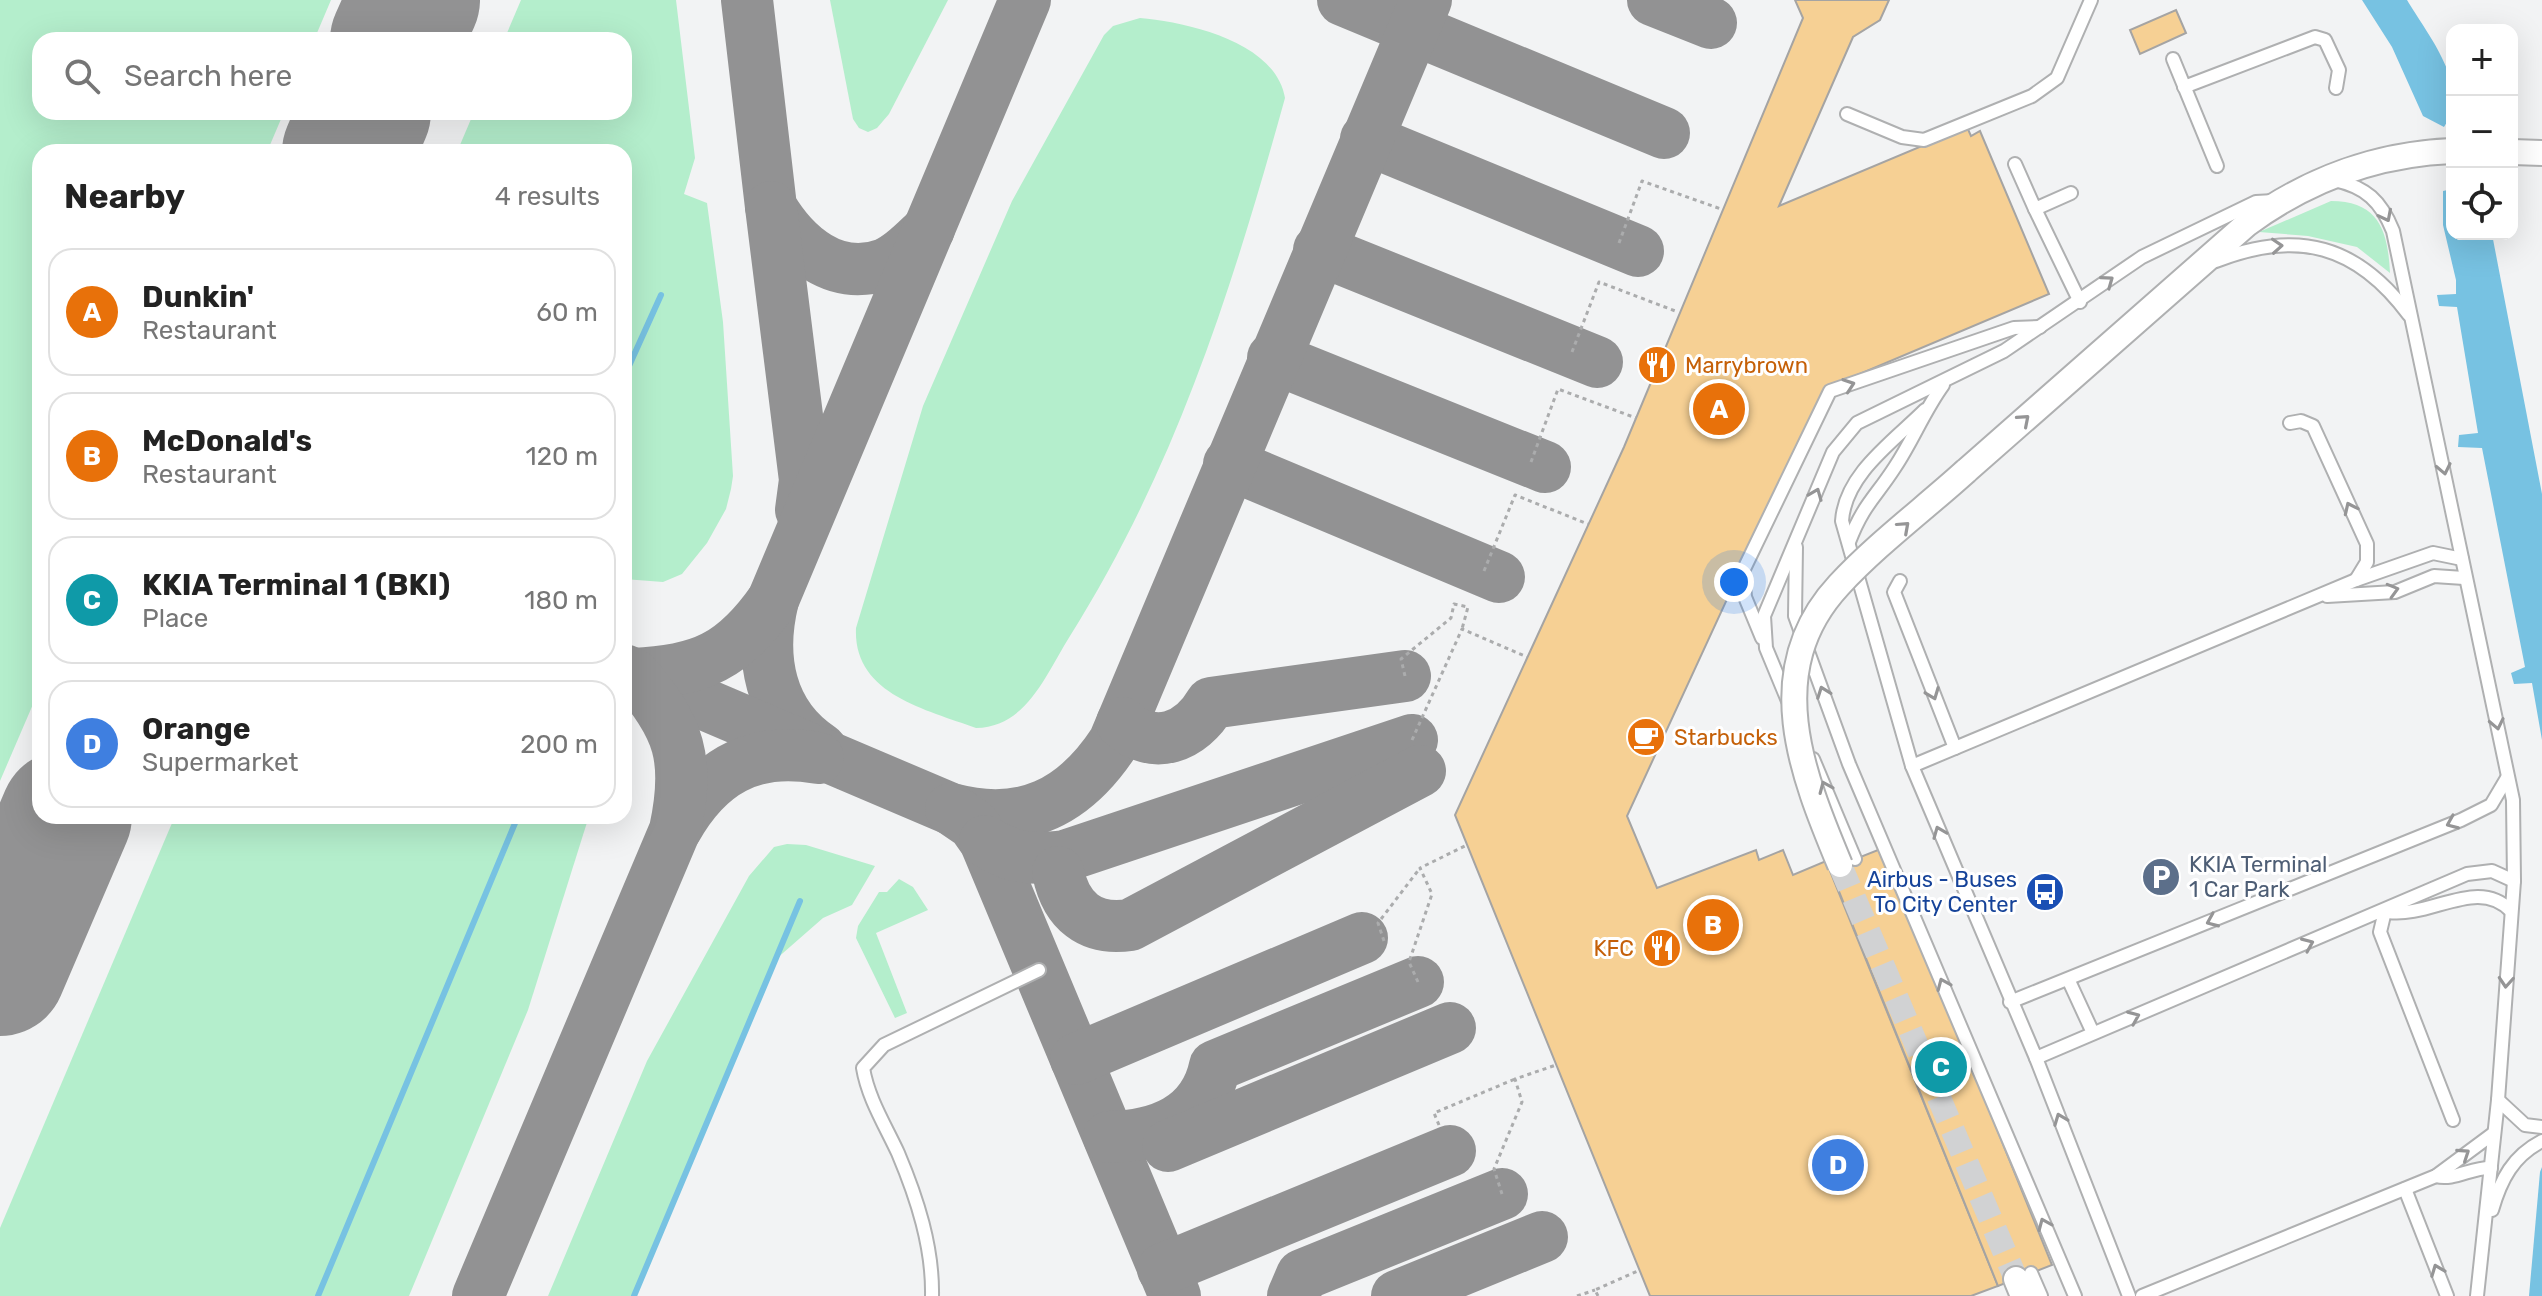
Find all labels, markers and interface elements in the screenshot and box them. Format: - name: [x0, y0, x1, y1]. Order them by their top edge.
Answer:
- map controls: [2446, 24, 2518, 240]
- button: +: [2446, 24, 2518, 96]
- search box: [32, 32, 632, 120]
- icon: search: [60, 54, 104, 98]
- text: Search here: [124, 58, 292, 94]
- button: −: [2446, 96, 2518, 168]
- button: locate: [2446, 168, 2518, 240]
- text: Nearby: [64, 176, 185, 217]
- text: 4 results: [495, 181, 600, 212]
- one-way arrow: [2376, 208, 2392, 223]
- one-way arrow: [2271, 238, 2284, 255]
- one-way arrow: [2100, 276, 2114, 291]
- text: Dunkin': [142, 279, 254, 315]
- text: A: [83, 297, 101, 328]
- text: 60 m: [536, 297, 598, 328]
- text: Restaurant: [142, 315, 277, 346]
- restaurant icon: Marrybrown: [1636, 344, 1678, 386]
- place label: Marrybrown: [1685, 352, 1808, 379]
- one-way arrow: [1841, 378, 1855, 394]
- pin: A: [1693, 379, 1745, 439]
- one-way arrow: [2015, 415, 2030, 430]
- text: McDonald's: [142, 423, 312, 459]
- text: B: [83, 441, 101, 472]
- text: 120 m: [526, 441, 598, 472]
- text: Restaurant: [142, 459, 277, 490]
- one-way arrow: [2434, 463, 2451, 476]
- one-way arrow: [1806, 488, 1823, 502]
- one-way arrow: [2344, 502, 2360, 517]
- one-way arrow: [1894, 522, 1909, 537]
- your location: [1714, 562, 1754, 602]
- text: KKIA Terminal 1 (BKI): [142, 567, 450, 603]
- one-way arrow: [2386, 583, 2399, 599]
- text: C: [83, 585, 101, 616]
- text: 180 m: [524, 585, 598, 616]
- text: Place: [142, 603, 208, 634]
- one-way arrow: [1816, 686, 1833, 700]
- one-way arrow: [1923, 686, 1940, 700]
- text: Orange: [142, 711, 251, 747]
- cafe icon: Starbucks: [1625, 716, 1667, 758]
- one-way arrow: [2488, 717, 2505, 730]
- place label: Starbucks: [1674, 724, 1778, 751]
- text: D: [83, 729, 101, 760]
- text: 200 m: [520, 729, 598, 760]
- text: Supermarket: [142, 747, 299, 778]
- one-way arrow: [1818, 781, 1834, 795]
- one-way arrow: [2446, 814, 2461, 830]
- one-way arrow: [1932, 826, 1948, 840]
- place label: KKIA Terminal 1 Car Park: [2189, 851, 2327, 903]
- parking icon: KKIA Terminal 1 Car Park: [2140, 856, 2182, 898]
- place label: Airbus - Buses To City Center: [1867, 866, 2018, 918]
- bus stop icon: Airbus - Buses To City Center: [2024, 871, 2066, 913]
- pin: B: [1687, 895, 1739, 955]
- one-way arrow: [2206, 912, 2220, 928]
- restaurant icon: KFC: [1641, 927, 1683, 969]
- place label: KFC: [1593, 935, 1634, 962]
- one-way arrow: [2300, 937, 2314, 953]
- one-way arrow: [2498, 976, 2515, 989]
- one-way arrow: [1937, 978, 1953, 993]
- one-way arrow: [2126, 1010, 2140, 1026]
- pin: C: [1915, 1037, 1967, 1097]
- one-way arrow: [2053, 1113, 2070, 1127]
- pin: D: [1812, 1135, 1864, 1195]
- one-way arrow: [2456, 1148, 2470, 1163]
- one-way arrow: [2038, 1218, 2054, 1232]
- one-way arrow: [2430, 1264, 2447, 1278]

